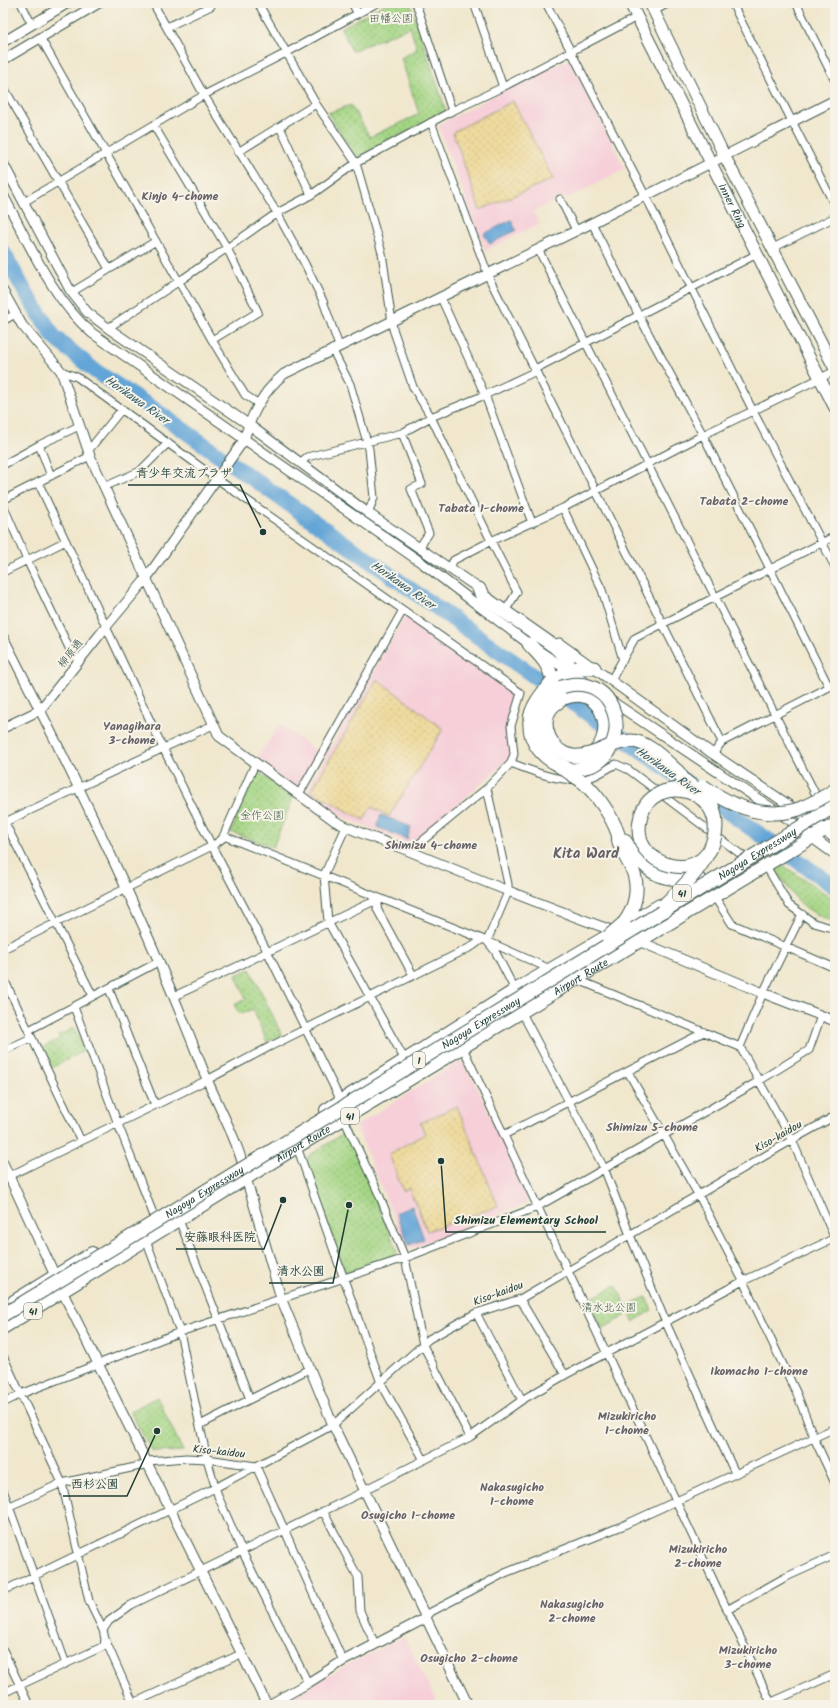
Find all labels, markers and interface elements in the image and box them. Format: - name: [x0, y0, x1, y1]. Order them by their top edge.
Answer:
- park label: 田幡公園: [369, 10, 413, 28]
- street label: Inner Ring: [713, 180, 751, 232]
- district label: Kinjo 4-chome: [142, 187, 219, 206]
- water label: Horikawa River: [101, 371, 175, 431]
- callout: 青少年交流プラザ: [128, 461, 240, 485]
- text: 青少年交流プラザ: [136, 464, 232, 483]
- district label: Tabata 2-chome: [700, 492, 789, 511]
- district label: Tabata 1-chome: [438, 499, 524, 518]
- water label: Horikawa River: [367, 556, 441, 616]
- street label: 柳原通: [54, 635, 88, 672]
- district label: Yanagihara 3-chome: [103, 717, 161, 750]
- water label: Horikawa River: [632, 742, 706, 802]
- park label: 金作公園: [240, 807, 284, 825]
- street label: Nagoya Expressway: [715, 823, 801, 886]
- district label: Shimizu 4-chome: [385, 836, 477, 855]
- district label: Kita Ward: [553, 842, 620, 866]
- road number: 41: [673, 885, 691, 901]
- street label: Airport Route: [550, 954, 612, 1001]
- street label: Nagoya Expressway: [438, 992, 525, 1055]
- road number: 1: [413, 1052, 425, 1068]
- road number: 41: [341, 1108, 359, 1124]
- street label: Kiso-kaidou: [751, 1116, 806, 1158]
- district label: Shimizu 5-chome: [606, 1118, 698, 1137]
- street label: Airport Route: [272, 1121, 334, 1168]
- street label: Nagoya Expressway: [162, 1161, 249, 1224]
- callout: Shimizu Elementary School: [446, 1208, 606, 1232]
- text: Shimizu Elementary School: [454, 1211, 599, 1230]
- callout: 安藤眼科医院: [176, 1225, 264, 1249]
- text: 安藤眼科医院: [184, 1228, 256, 1247]
- callout: 清水公園: [269, 1259, 333, 1283]
- text: 清水公園: [277, 1262, 325, 1281]
- street label: Kiso-kaidou: [471, 1276, 527, 1311]
- park label: 清水北公園: [582, 1299, 637, 1317]
- road number: 41: [24, 1303, 42, 1319]
- district label: Ikomacho 1-chome: [710, 1362, 808, 1381]
- district label: Mizukiricho 1-chome: [598, 1407, 657, 1440]
- street label: Kiso-kaidou: [192, 1440, 247, 1464]
- callout: 西杉公園: [63, 1472, 127, 1496]
- text: 西杉公園: [71, 1475, 119, 1494]
- district label: Nakasugicho 1-chome: [480, 1478, 545, 1511]
- district label: Osugicho 1-chome: [361, 1506, 455, 1525]
- district label: Mizukiricho 2-chome: [669, 1540, 728, 1573]
- district label: Nakasugicho 2-chome: [540, 1595, 605, 1628]
- district label: Mizukiricho 3-chome: [719, 1641, 778, 1674]
- district label: Osugicho 2-chome: [420, 1649, 518, 1668]

